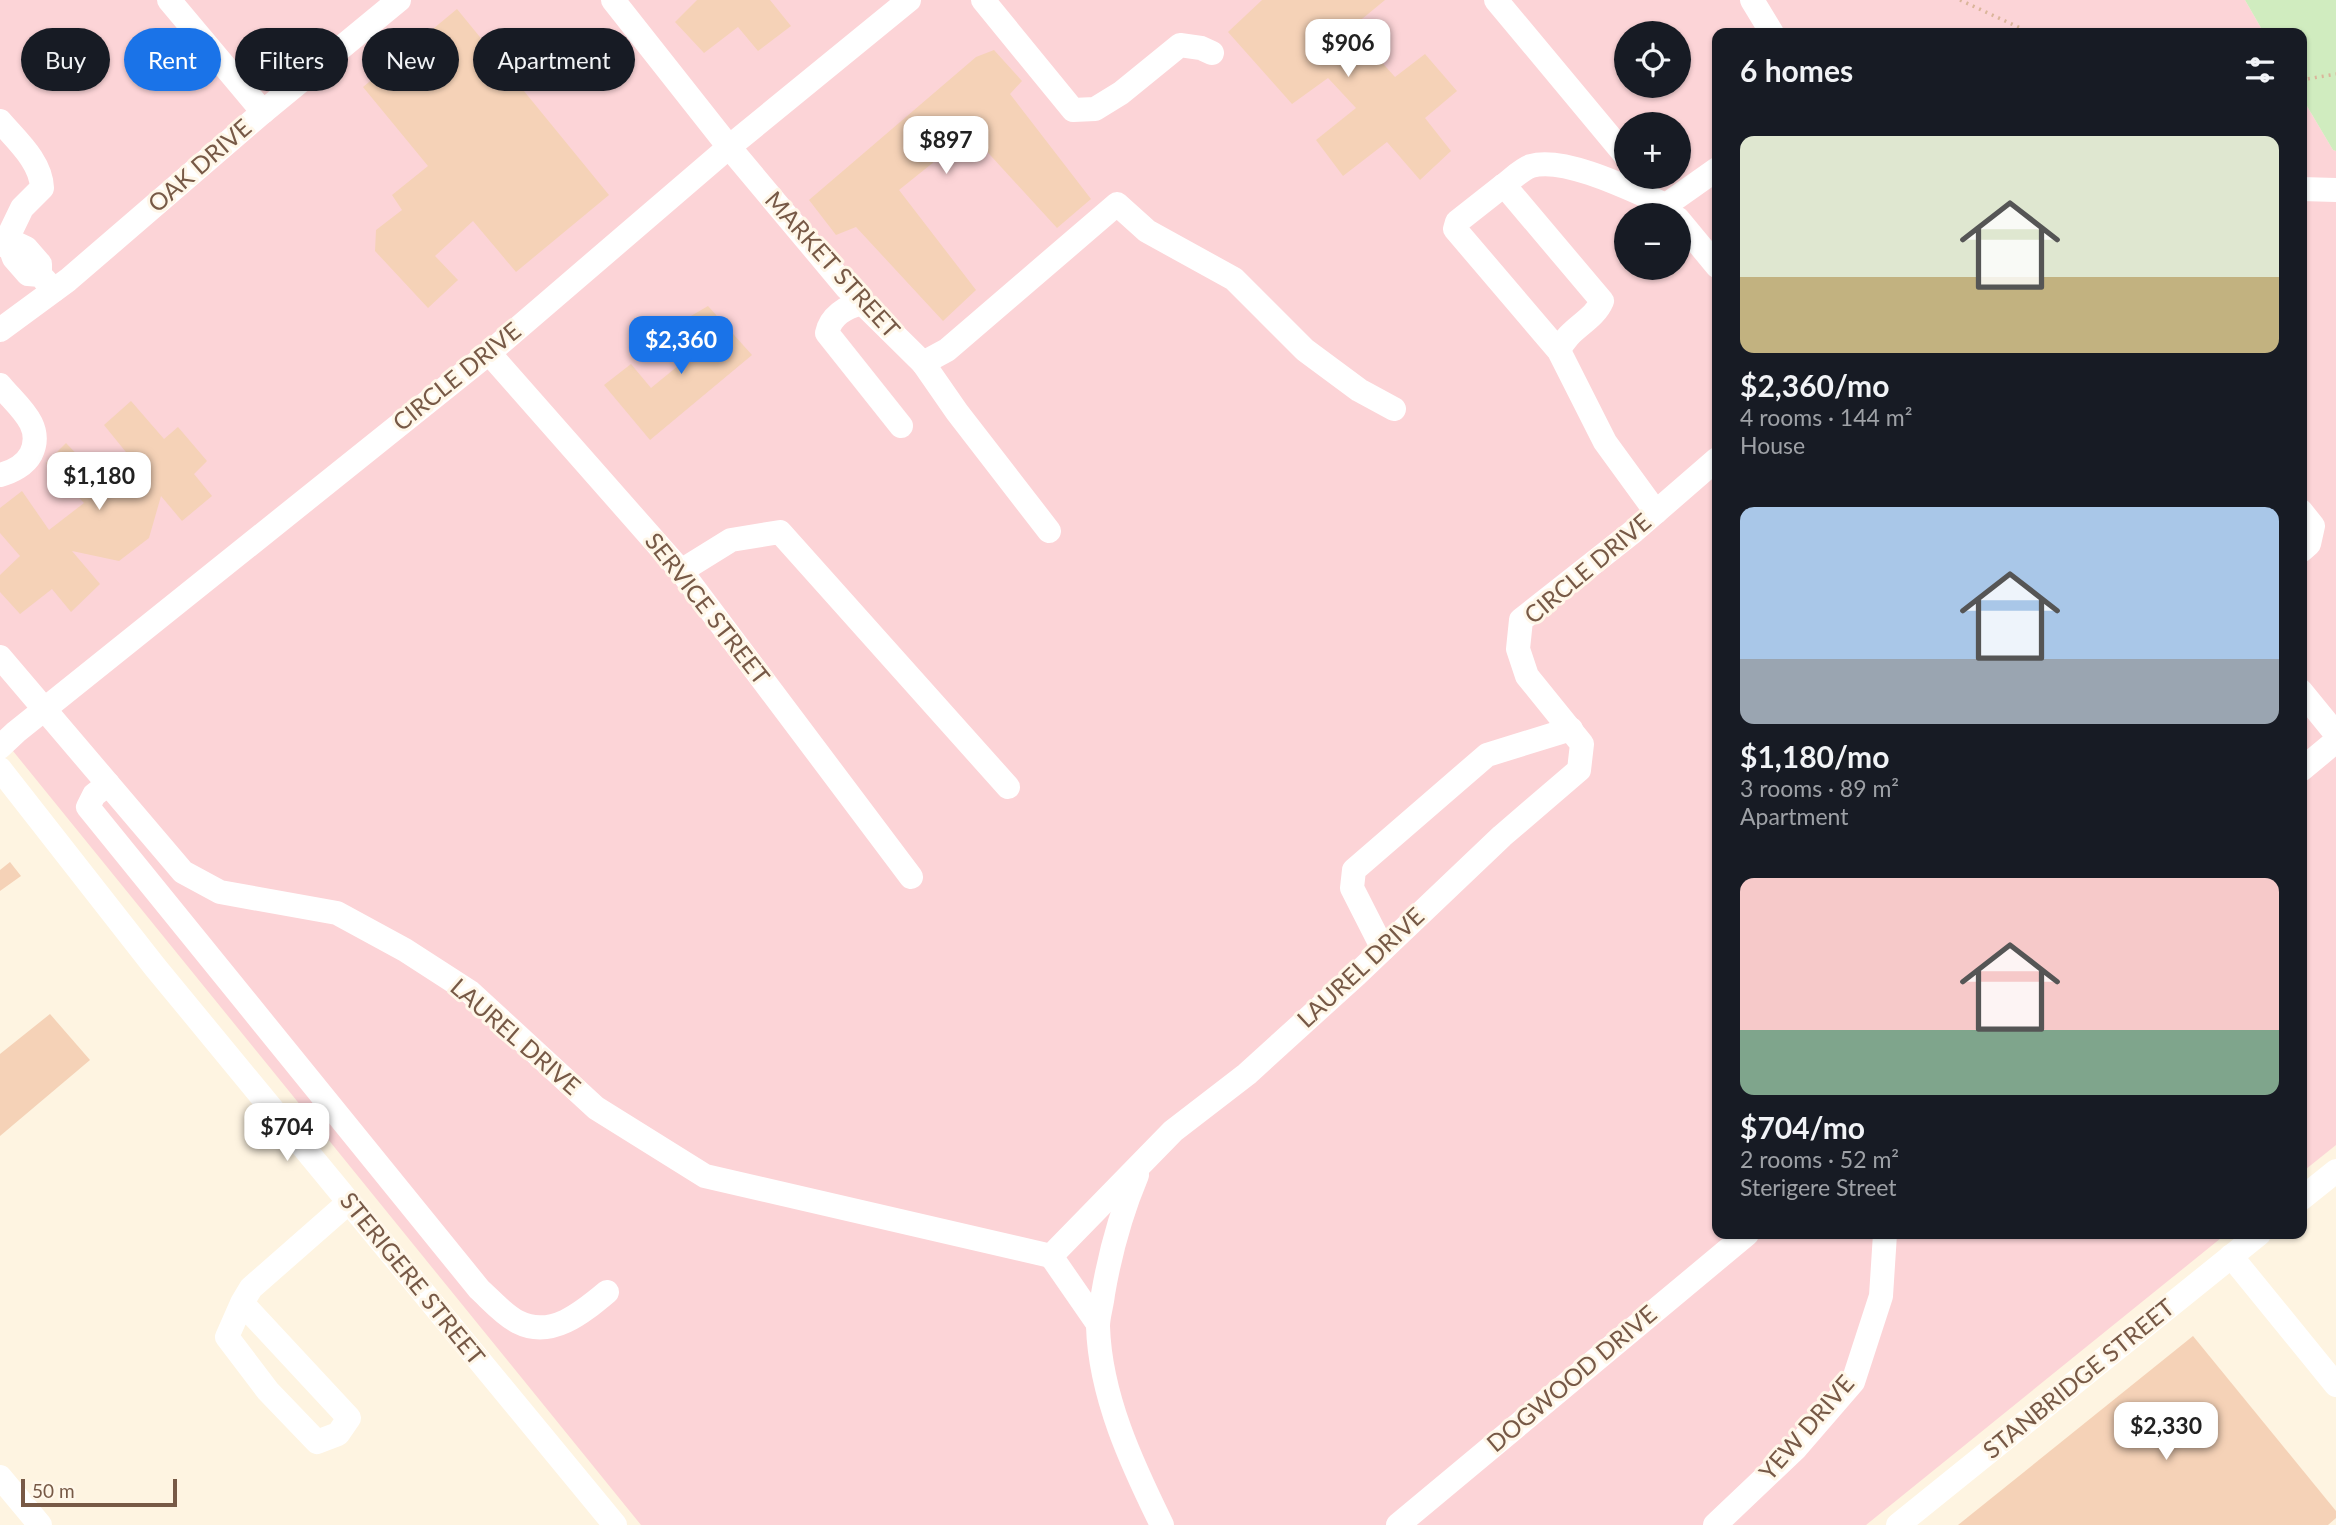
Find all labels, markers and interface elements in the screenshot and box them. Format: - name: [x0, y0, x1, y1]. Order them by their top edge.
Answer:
- pin: $906: [1307, 20, 1389, 79]
- map controls: [1614, 21, 1691, 280]
- button: locate: [1614, 21, 1691, 98]
- chip: Buy: [21, 28, 110, 91]
- chip: Rent: [124, 28, 221, 91]
- chip: Filters: [235, 28, 348, 91]
- chip: New: [362, 28, 459, 91]
- chip: Apartment: [473, 28, 635, 91]
- text: $906: [1321, 28, 1375, 56]
- icon: filters: [2241, 51, 2279, 89]
- text: 6 homes: [1740, 52, 1853, 88]
- street label: OAK DRIVE: [142, 112, 257, 218]
- button: +: [1614, 112, 1691, 189]
- pin: $897: [905, 116, 987, 176]
- text: $897: [919, 125, 973, 153]
- icon: home: [1947, 182, 2073, 308]
- street label: MARKET STREET: [760, 185, 906, 343]
- button: −: [1614, 203, 1691, 280]
- street label: CIRCLE DRIVE: [386, 315, 526, 436]
- pin: $2,360: [624, 316, 738, 376]
- text: $2,360: [645, 325, 717, 353]
- text: $2,360/mo: [1740, 367, 1889, 403]
- text: 4 rooms · 144 m²: [1740, 403, 1912, 431]
- text: House: [1740, 431, 1805, 459]
- pin: $1,180: [42, 452, 156, 512]
- text: $1,180: [63, 461, 135, 489]
- street label: CIRCLE DRIVE: [1518, 507, 1656, 629]
- street label: SERVICE STREET: [640, 526, 776, 690]
- icon: home: [1947, 553, 2073, 679]
- text: $1,180/mo: [1740, 738, 1889, 774]
- text: 3 rooms · 89 m²: [1740, 774, 1899, 802]
- text: Apartment: [1740, 802, 1848, 830]
- street label: LAUREL DRIVE: [1291, 901, 1429, 1033]
- icon: home: [1947, 924, 2073, 1050]
- street label: LAUREL DRIVE: [445, 972, 587, 1100]
- pin: $704: [246, 1104, 328, 1163]
- text: $704/mo: [1740, 1109, 1865, 1145]
- text: $704: [260, 1112, 314, 1140]
- text: 2 rooms · 52 m²: [1740, 1145, 1899, 1173]
- text: Sterigere Street: [1740, 1173, 1897, 1201]
- street label: STERIGERE STREET: [335, 1186, 492, 1370]
- street label: STANBRIDGE STREET: [1977, 1292, 2179, 1464]
- street label: DOGWOOD DRIVE: [1480, 1298, 1662, 1457]
- street label: YEW DRIVE: [1752, 1369, 1859, 1485]
- pin: $2,330: [2109, 1402, 2223, 1462]
- text: $2,330: [2130, 1411, 2202, 1439]
- scale bar: [21, 1476, 177, 1508]
- text: 50 m: [32, 1479, 75, 1502]

